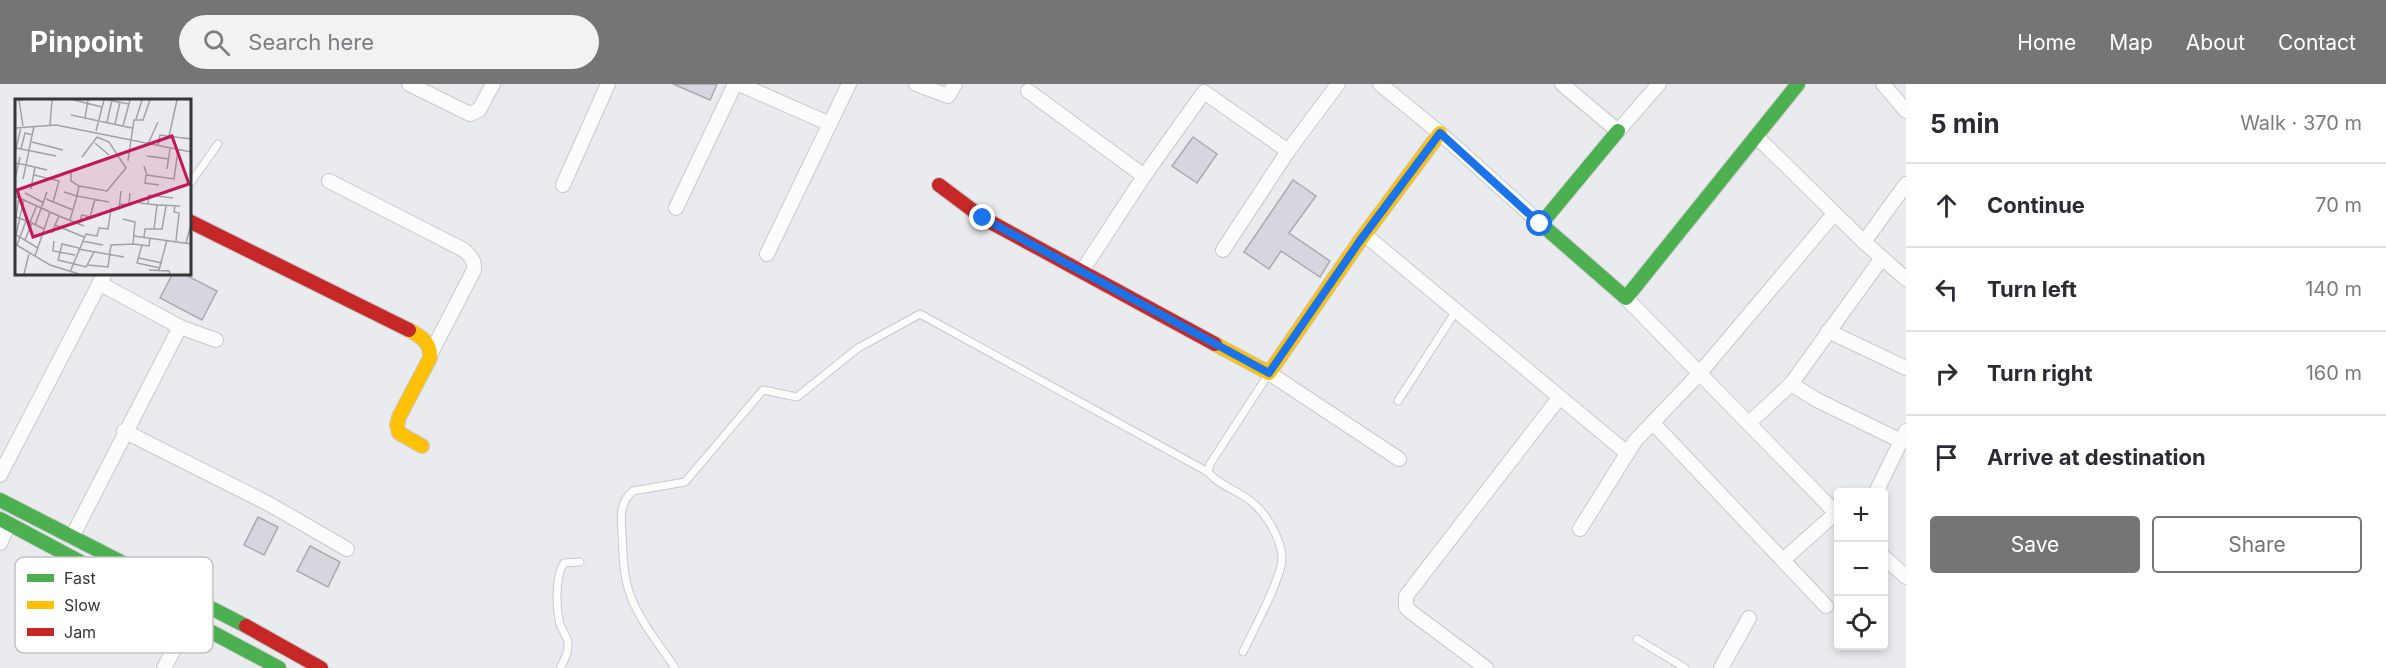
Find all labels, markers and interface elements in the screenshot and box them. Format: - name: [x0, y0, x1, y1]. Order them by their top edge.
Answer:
- search box: [179, 15, 599, 69]
- text: Pinpoint: [30, 25, 143, 59]
- icon: search: [200, 26, 233, 59]
- text: Search here: [248, 29, 374, 55]
- text: Home: [2017, 30, 2076, 55]
- text: Map: [2109, 30, 2153, 55]
- text: About: [2186, 30, 2245, 55]
- text: Contact: [2278, 30, 2356, 55]
- inset map: [15, 99, 190, 274]
- text: 5 min: [1930, 108, 2000, 139]
- text: Walk · 370 m: [2240, 111, 2362, 135]
- icon: ahead: [1930, 189, 1963, 222]
- text: Continue: [1987, 192, 2085, 218]
- text: 70 m: [2315, 193, 2362, 217]
- route end: [969, 204, 995, 230]
- route start: [1526, 210, 1552, 236]
- icon: left: [1930, 273, 1963, 306]
- text: Turn left: [1987, 276, 2077, 302]
- text: 140 m: [2305, 277, 2362, 301]
- icon: right: [1930, 357, 1963, 390]
- text: Turn right: [1987, 360, 2093, 386]
- text: 160 m: [2306, 361, 2362, 385]
- icon: arrive: [1930, 441, 1963, 474]
- text: Arrive at destination: [1987, 444, 2206, 470]
- map controls: [1834, 488, 1888, 650]
- button: +: [1834, 488, 1888, 542]
- button: Save: [1930, 516, 2140, 573]
- button: Share: [2152, 516, 2362, 573]
- button: −: [1834, 542, 1888, 596]
- legend: [15, 557, 213, 653]
- text: Fast: [64, 568, 96, 588]
- text: Slow: [64, 595, 101, 615]
- button: locate: [1834, 596, 1888, 650]
- text: Jam: [64, 622, 96, 642]

